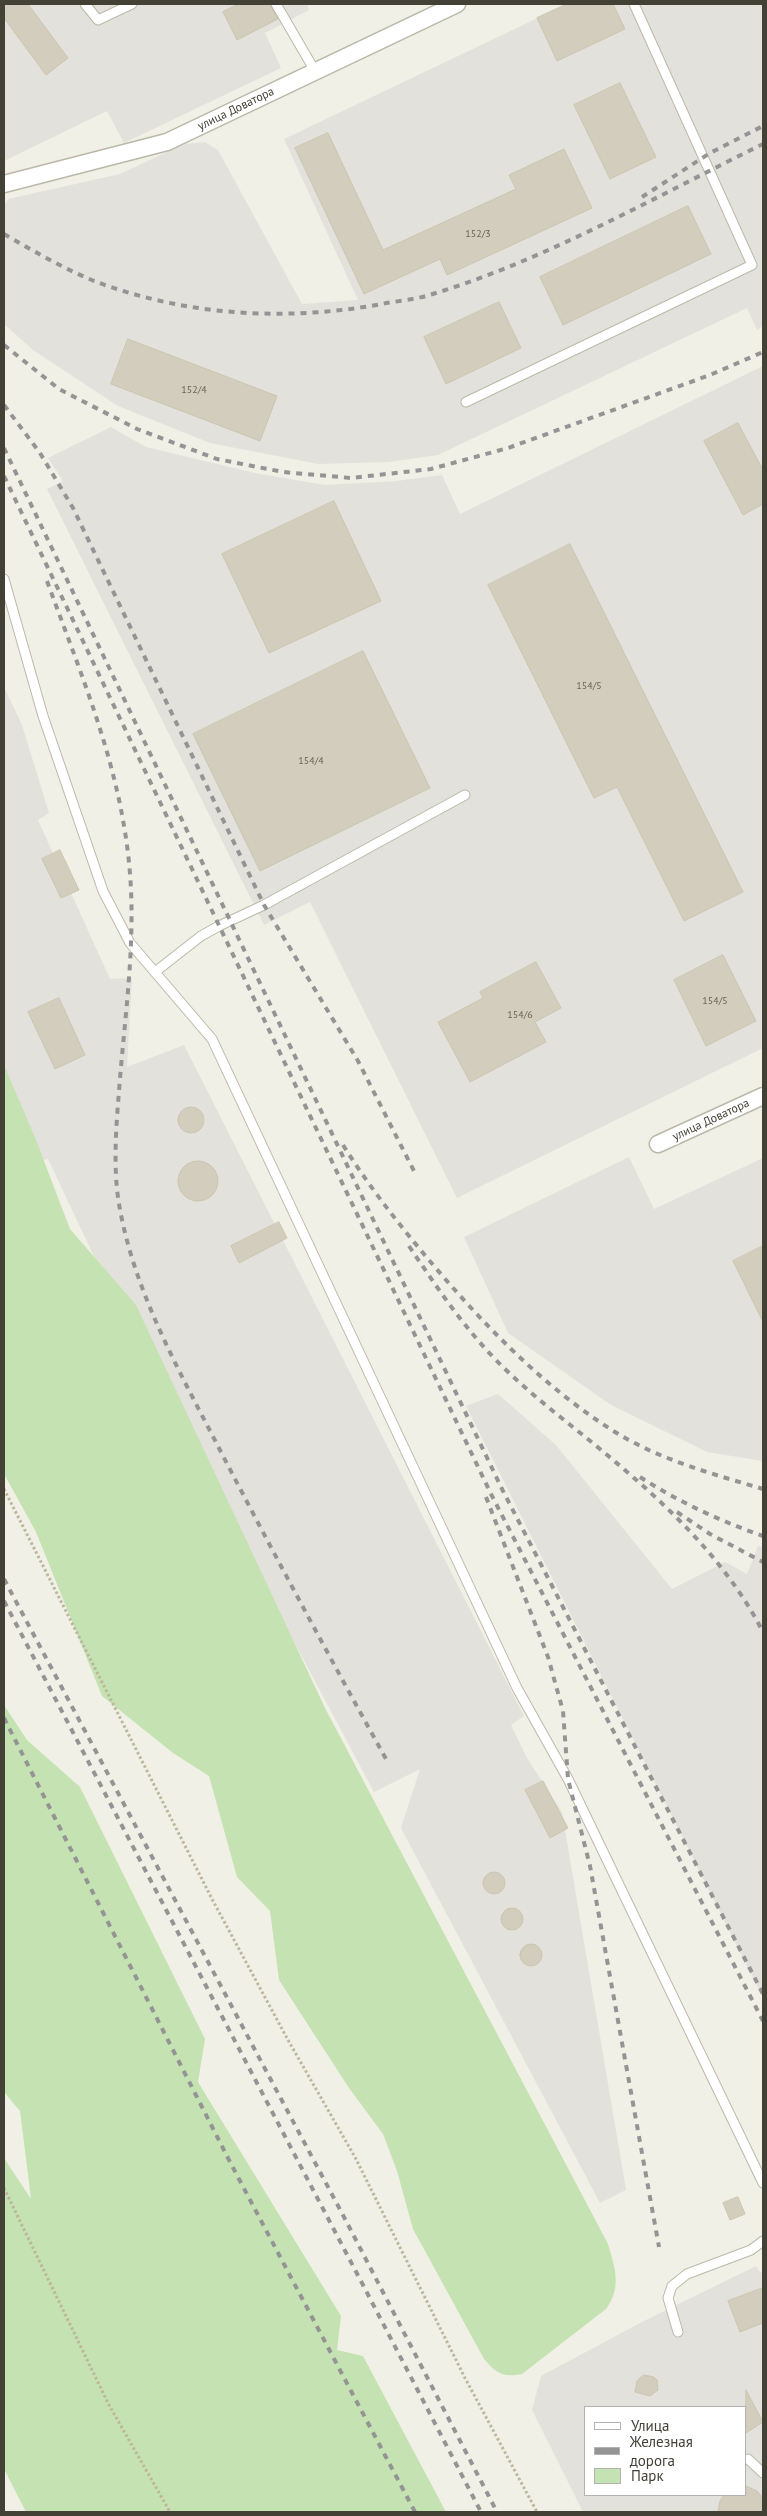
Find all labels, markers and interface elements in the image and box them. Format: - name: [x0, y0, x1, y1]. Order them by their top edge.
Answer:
- street label: улица Доватора: [195, 84, 277, 134]
- house number: 152/3: [465, 228, 491, 240]
- house number: 152/4: [181, 384, 207, 396]
- house number: 154/5: [576, 680, 602, 692]
- house number: 154/4: [298, 755, 324, 767]
- house number: 154/5: [702, 995, 728, 1007]
- house number: 154/6: [507, 1009, 533, 1021]
- street label: улица Доватора: [670, 1096, 752, 1144]
- legend: [584, 2406, 747, 2496]
- text: Улица: [631, 2416, 669, 2435]
- text: Железная дорога: [630, 2432, 693, 2470]
- text: Парк: [631, 2466, 664, 2485]

